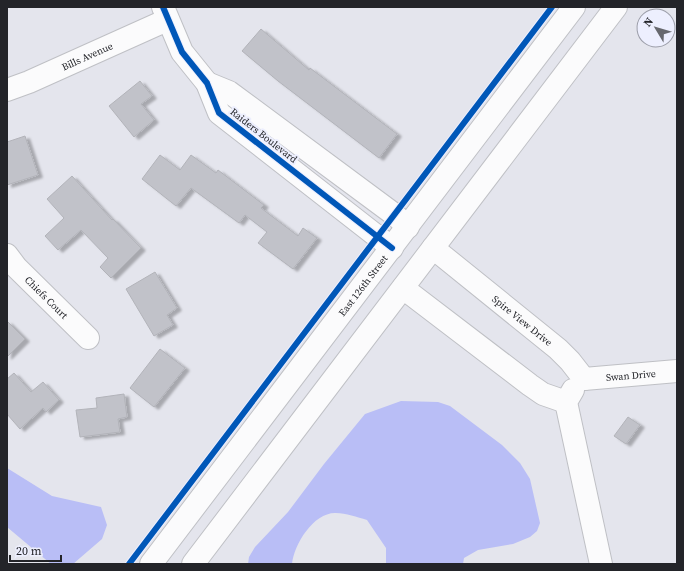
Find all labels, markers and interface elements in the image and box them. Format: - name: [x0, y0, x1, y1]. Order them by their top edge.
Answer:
- north arrow: [636, 8, 676, 48]
- text: N: [640, 14, 657, 30]
- street label: Bills Avenue: [60, 39, 115, 74]
- street label: Raiders Boulevard: [228, 105, 300, 166]
- street label: East 126th Street: [336, 252, 391, 319]
- street label: Chiefs Court: [22, 273, 71, 322]
- street label: Spire View Drive: [489, 292, 555, 349]
- street label: Swan Drive: [605, 367, 656, 384]
- scale bar: [10, 537, 61, 563]
- text: 20 m: [16, 543, 42, 559]

